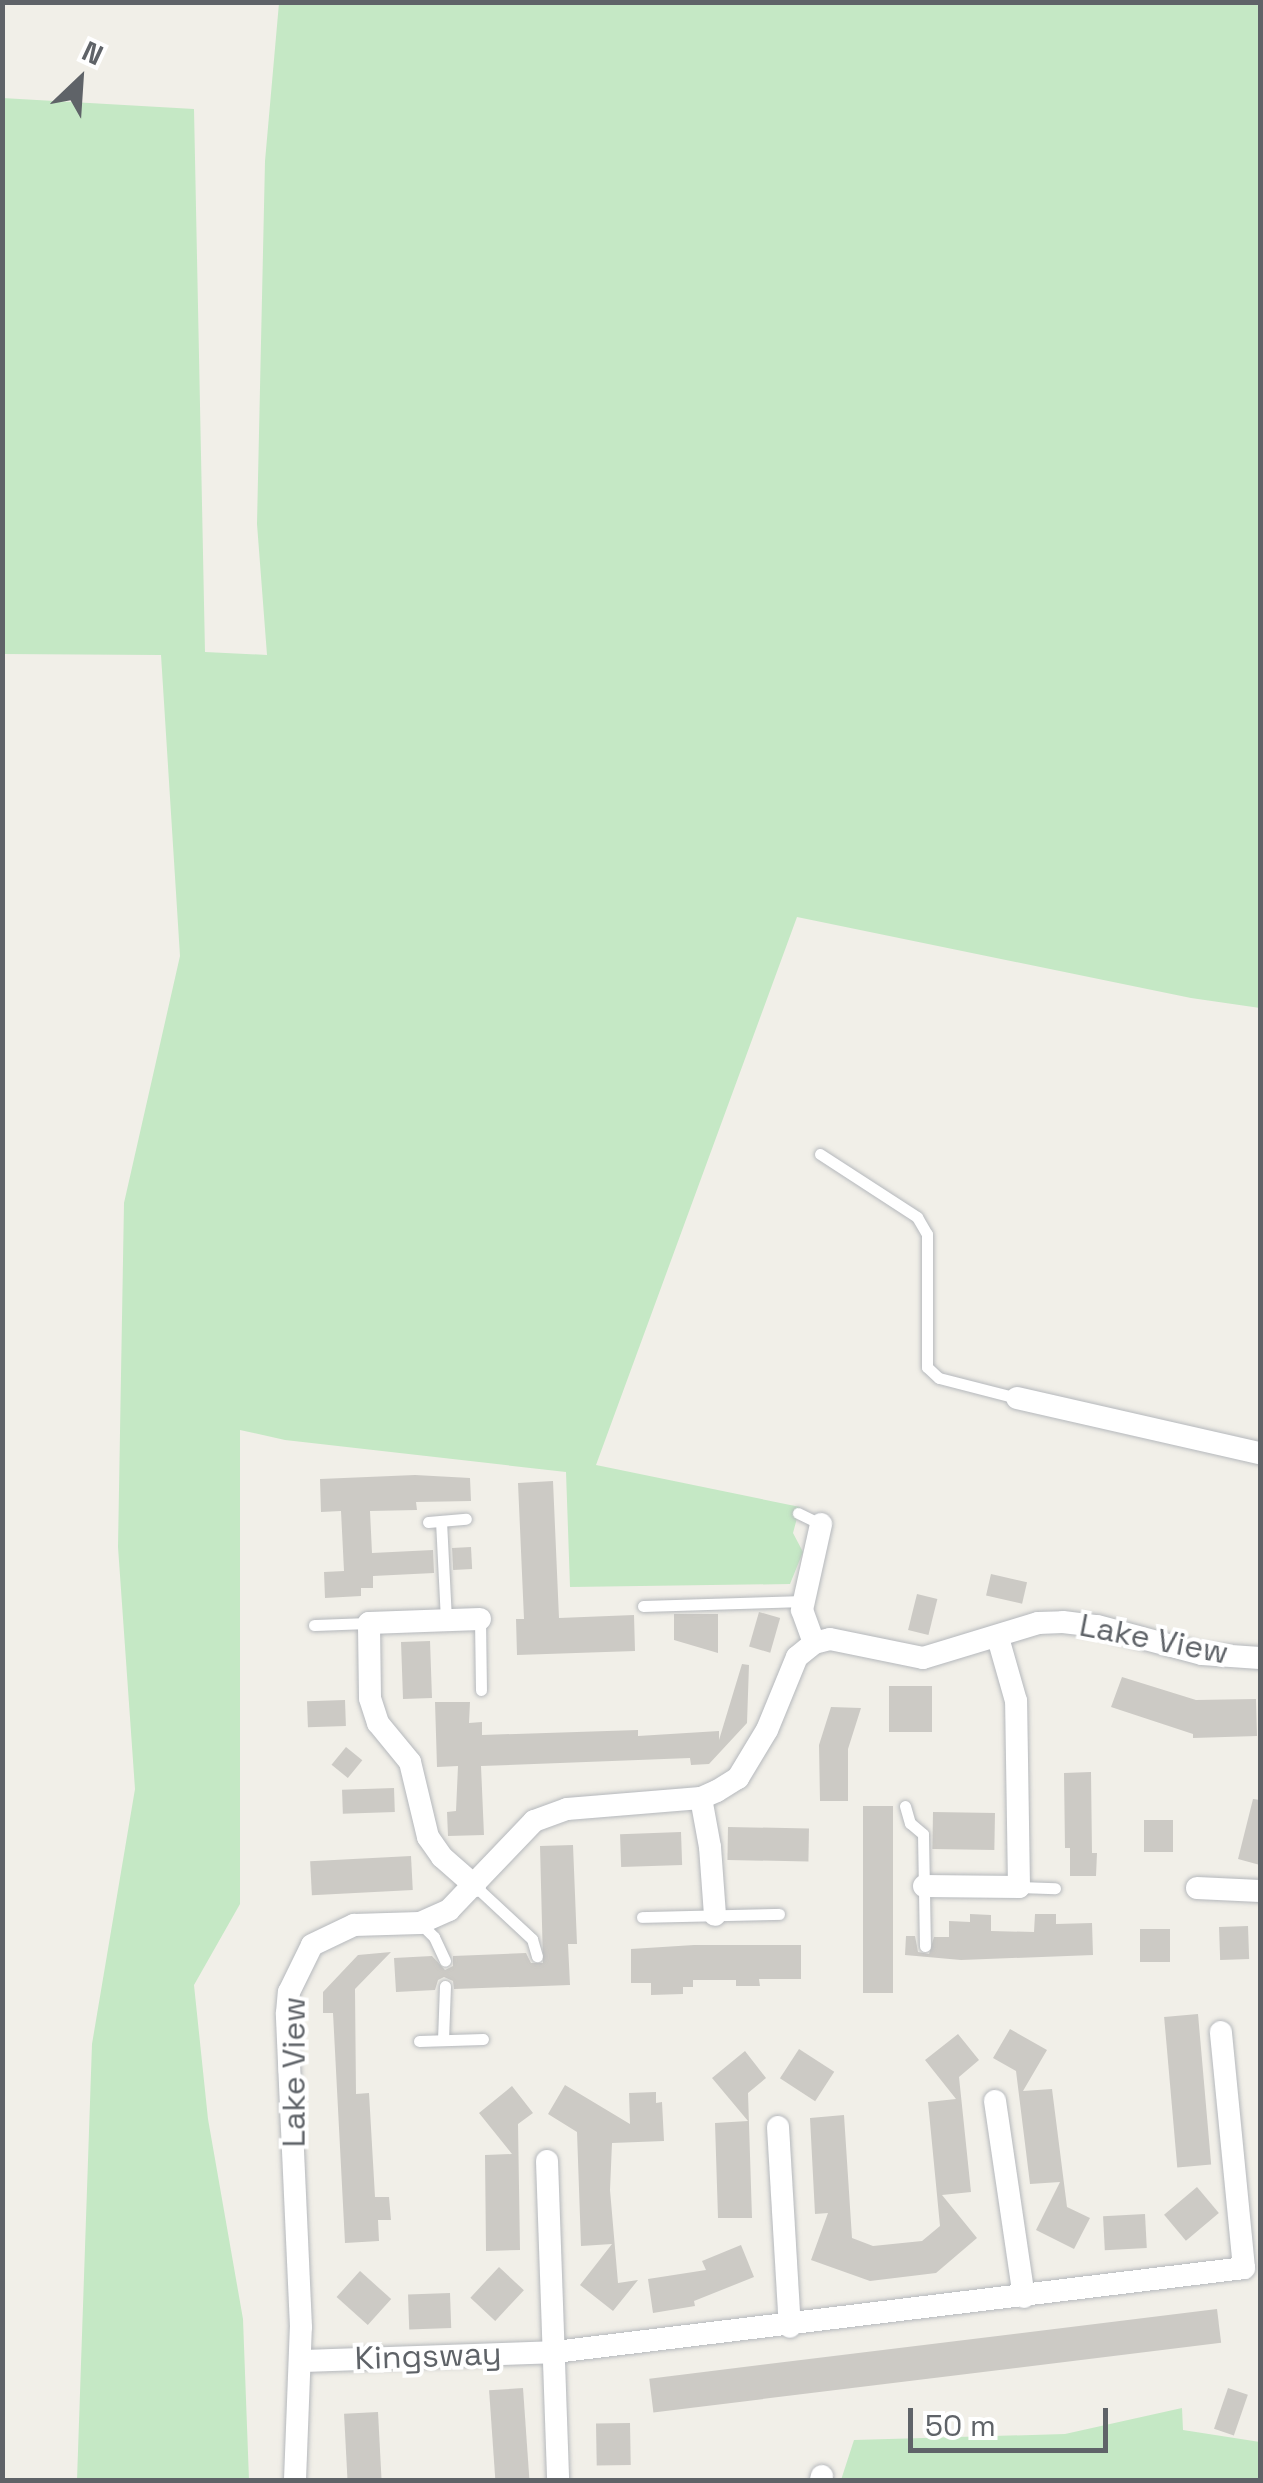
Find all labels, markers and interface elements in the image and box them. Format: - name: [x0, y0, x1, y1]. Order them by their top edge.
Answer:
- north arrow: [30, 30, 130, 130]
- text: N: [77, 33, 109, 73]
- street label: Lake View: [1076, 1606, 1232, 1672]
- street label: Lake View: [275, 1996, 313, 2148]
- street label: Kingsway: [354, 2334, 502, 2378]
- scale bar: [913, 2388, 1113, 2450]
- text: 50 m: [925, 2406, 996, 2445]

